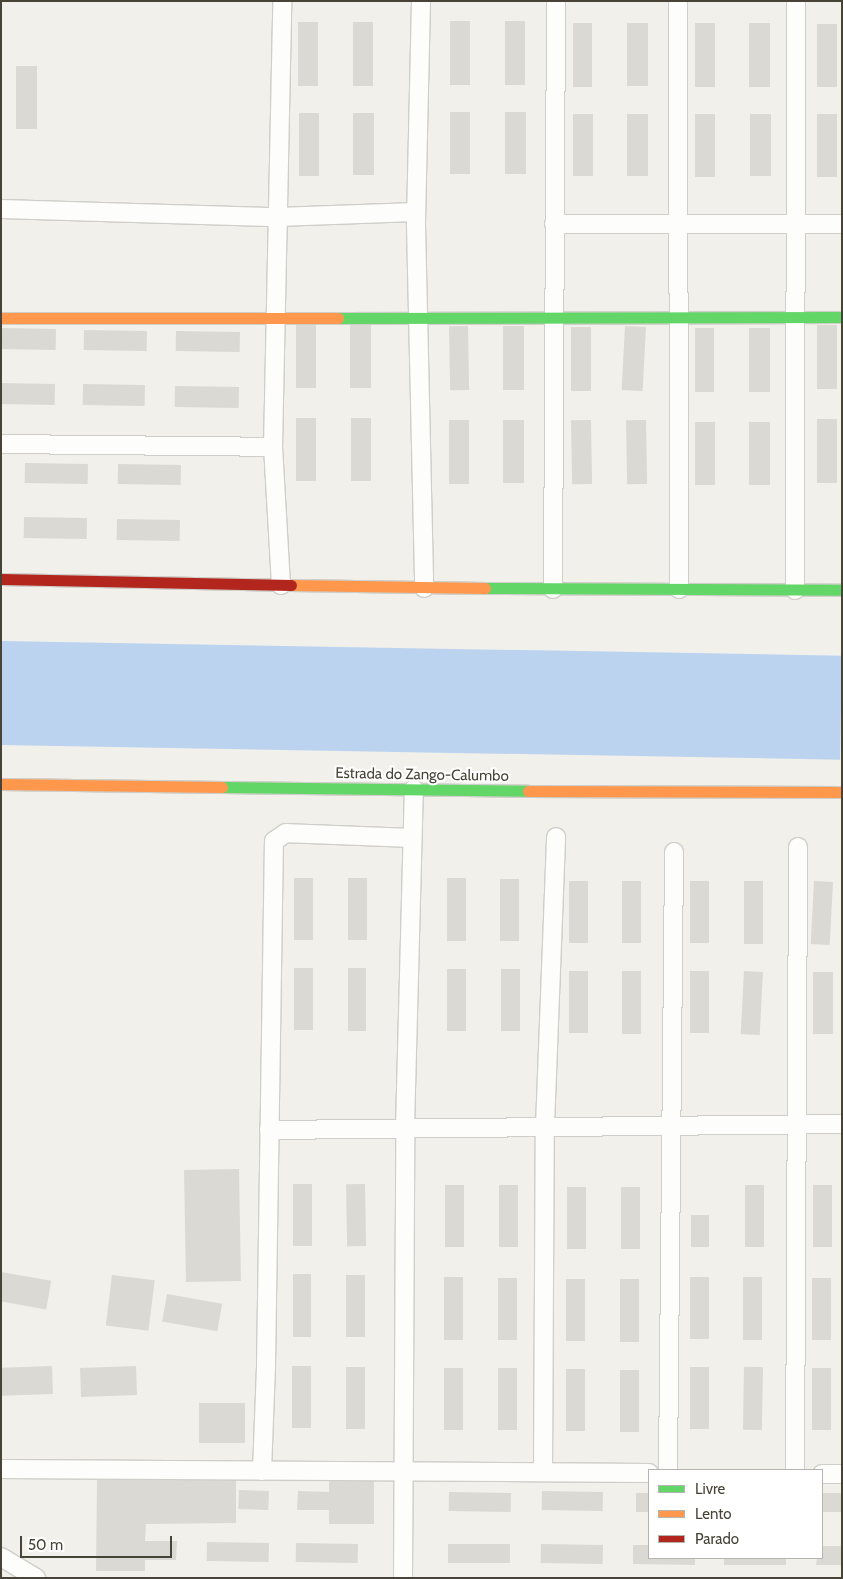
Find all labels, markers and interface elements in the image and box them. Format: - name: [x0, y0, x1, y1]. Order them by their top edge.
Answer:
- street label: Estrada do Zango-Calumbo: [335, 764, 509, 786]
- legend: [648, 1469, 823, 1559]
- text: Livre: [695, 1480, 725, 1498]
- text: Lento: [695, 1505, 732, 1523]
- scale bar: [22, 1526, 175, 1558]
- text: Parado: [695, 1530, 739, 1548]
- text: 50 m: [28, 1536, 63, 1554]

